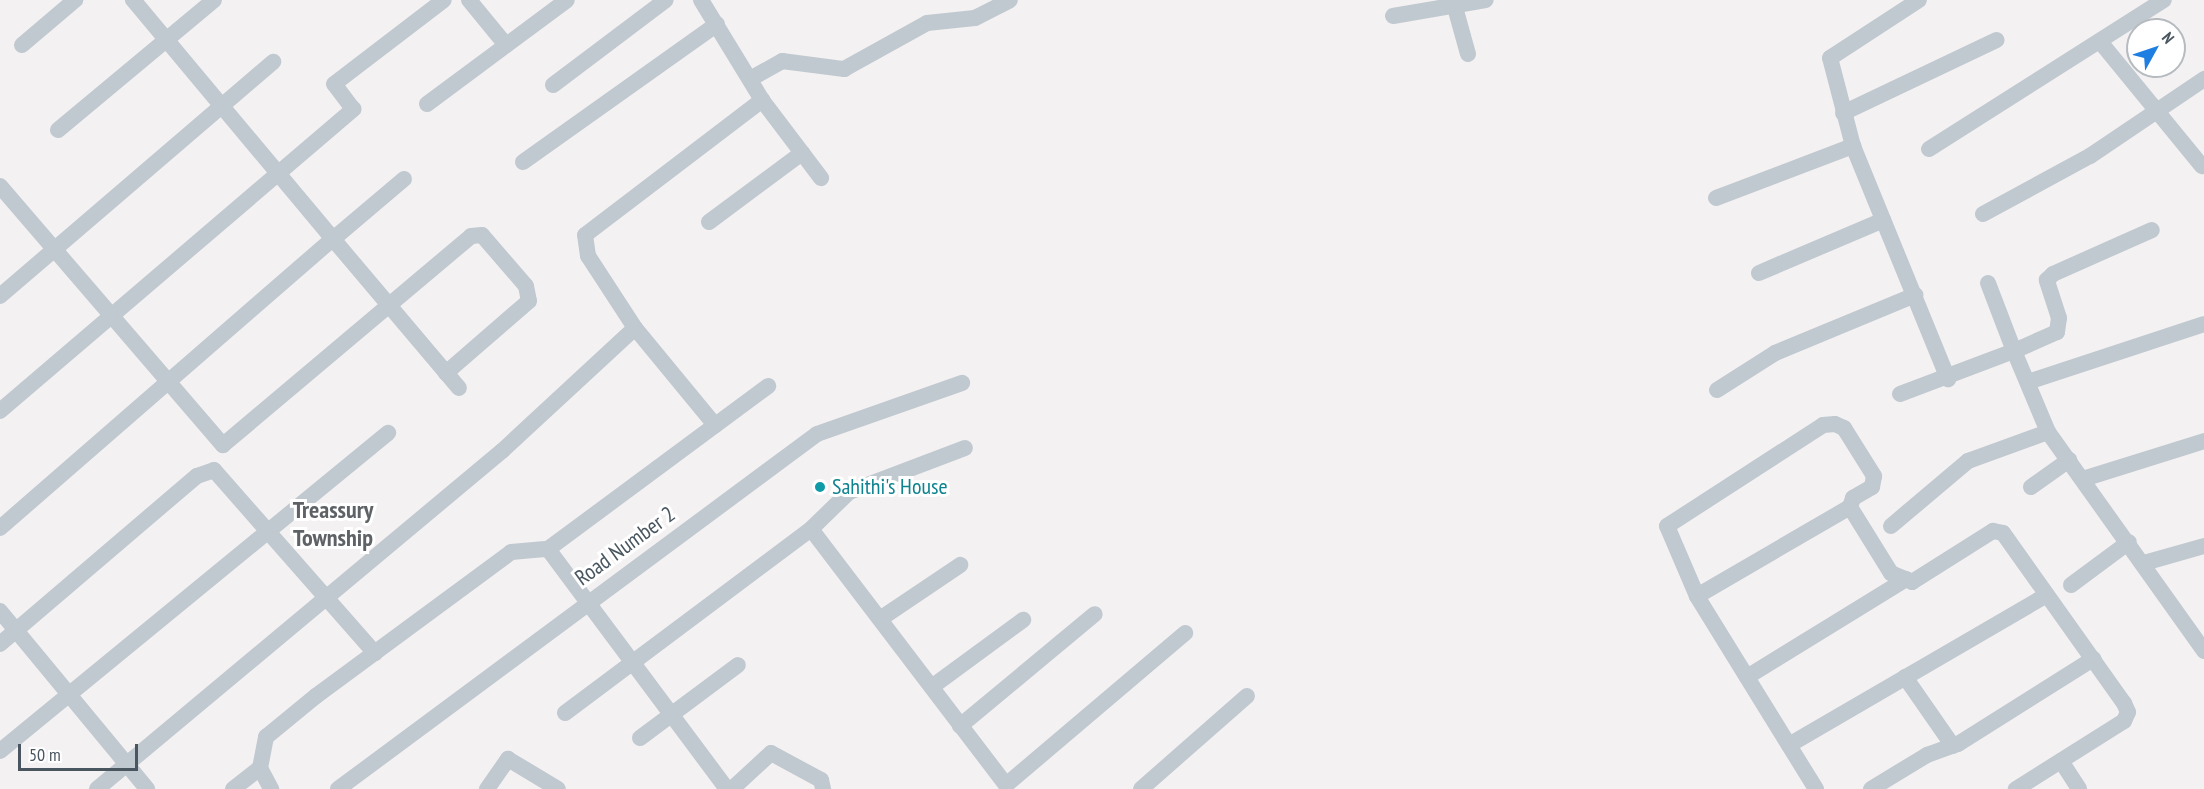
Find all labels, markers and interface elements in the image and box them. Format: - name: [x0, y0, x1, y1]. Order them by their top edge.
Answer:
- north arrow: [2126, 18, 2186, 78]
- text: N: [2158, 28, 2179, 47]
- place label: Sahithi's House: [832, 474, 947, 500]
- marker: Sahithi's House: [813, 480, 827, 494]
- district label: Treassury Township: [293, 496, 373, 552]
- street label: Road Number 2: [570, 501, 680, 591]
- scale bar: [21, 732, 141, 770]
- text: 50 m: [29, 743, 61, 766]

